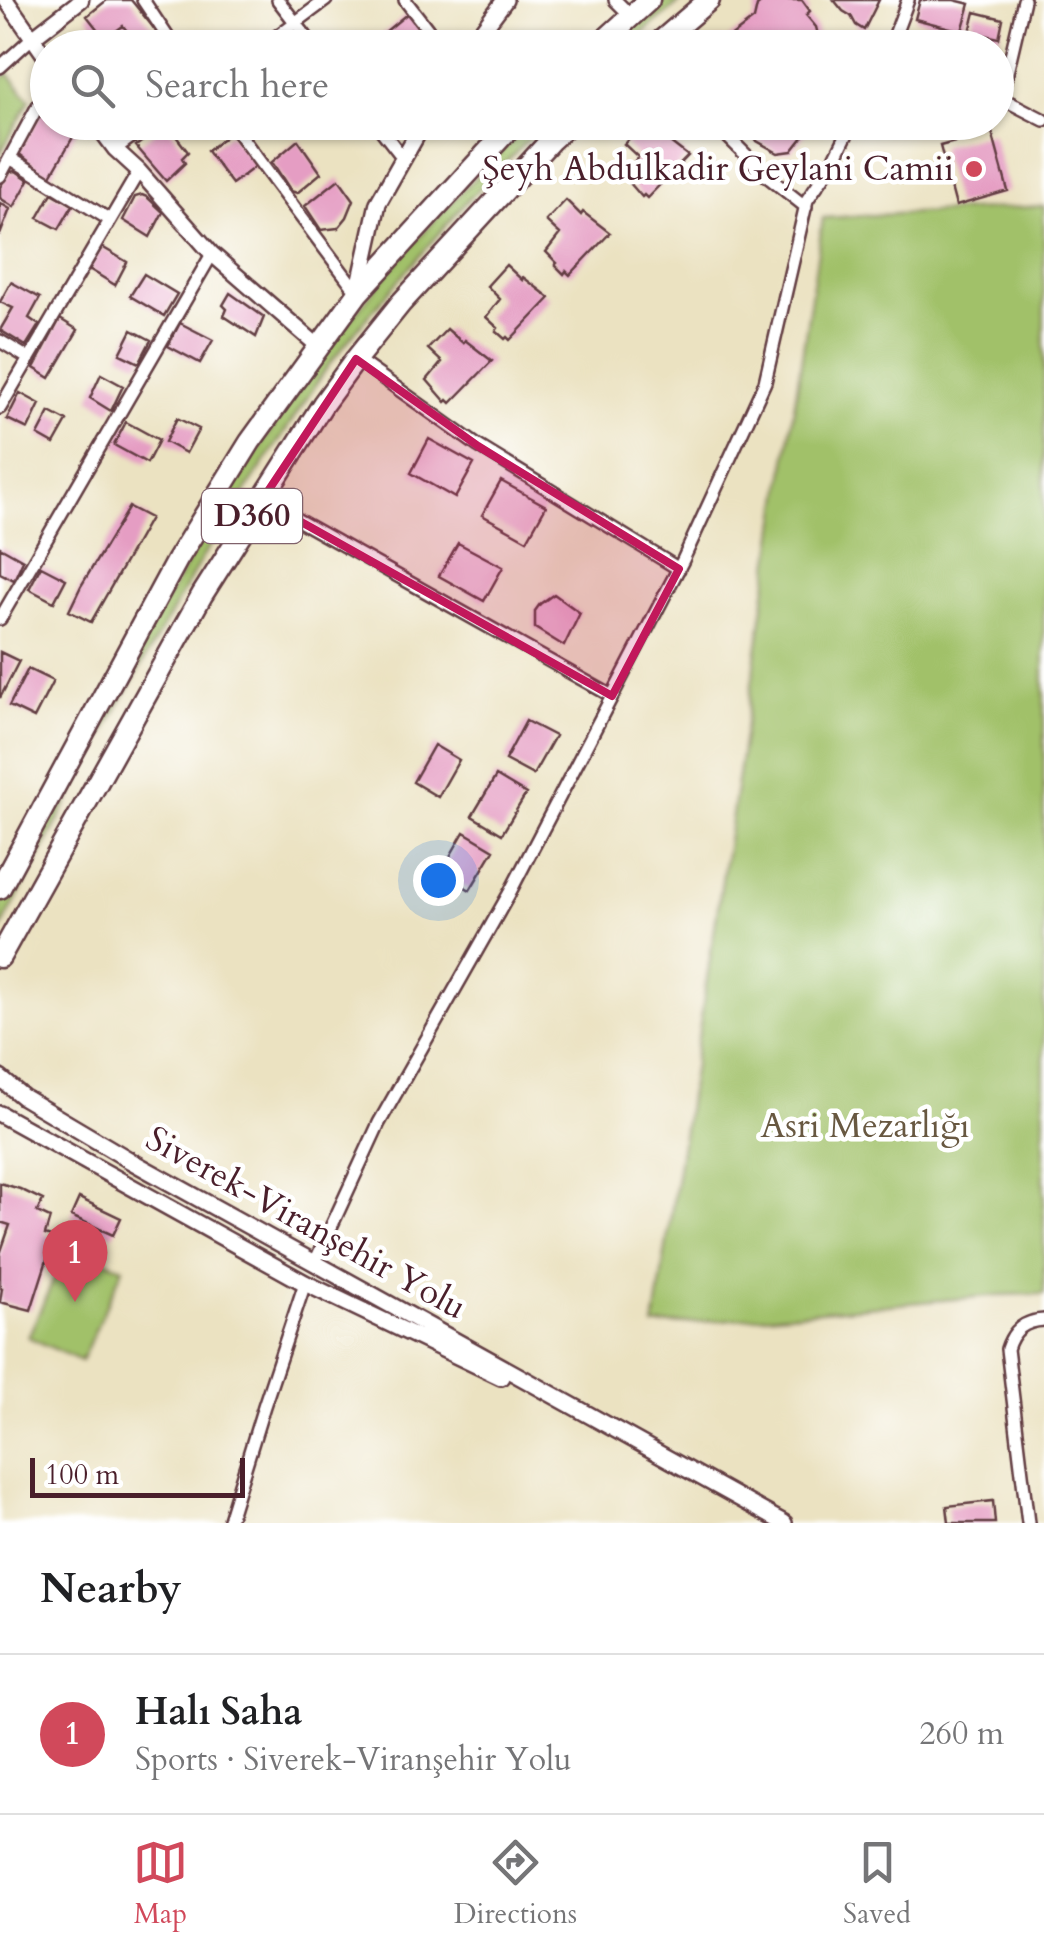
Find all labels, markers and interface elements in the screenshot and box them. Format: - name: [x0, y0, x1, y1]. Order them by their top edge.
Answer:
- search box: [30, 30, 1014, 140]
- icon: search: [65, 58, 120, 113]
- text: Search here: [145, 59, 329, 111]
- place label: Şeyh Abdulkadir Geylani Camii: [482, 145, 954, 193]
- marker: Şeyh Abdulkadir Geylani Camii: [963, 158, 985, 180]
- road number: D360: [202, 489, 302, 543]
- your location: [413, 855, 464, 906]
- park label: Asri Mezarlığı: [760, 1102, 970, 1150]
- street label: Siverek-Viranşehir Yolu: [137, 1115, 475, 1331]
- pin: 1: [42, 1220, 108, 1302]
- scale bar: [30, 1453, 245, 1498]
- text: 100 m: [45, 1456, 119, 1494]
- text: Nearby: [40, 1560, 182, 1617]
- text: Halı Saha: [135, 1686, 302, 1738]
- text: 1: [64, 1712, 81, 1756]
- text: 260 m: [919, 1712, 1004, 1756]
- text: Sports · Siverek-Viranşehir Yolu: [135, 1738, 572, 1782]
- tab: Map: [133, 1835, 188, 1933]
- tab: Directions: [454, 1835, 577, 1933]
- tab: Saved: [843, 1835, 911, 1933]

